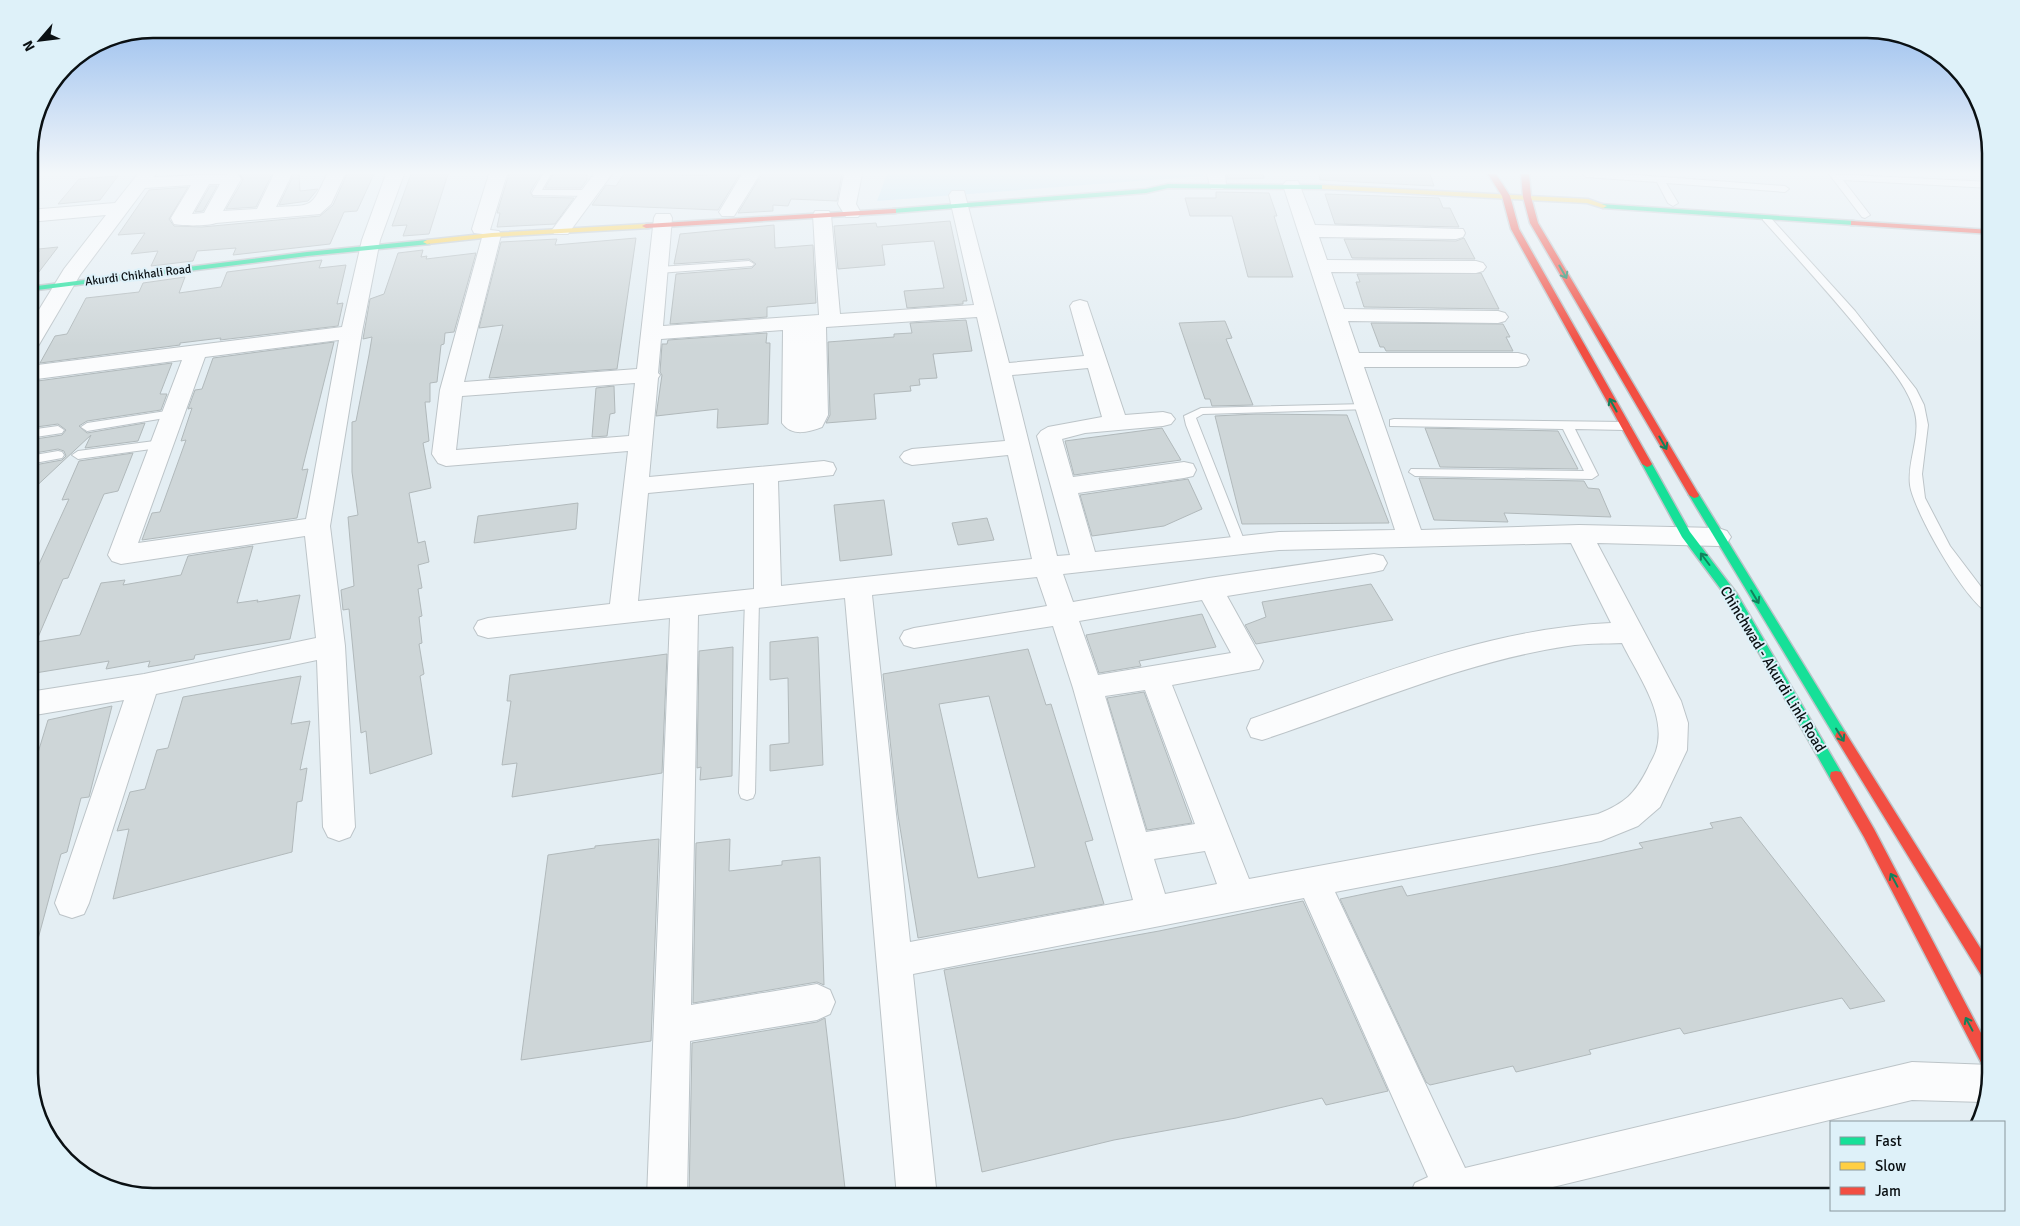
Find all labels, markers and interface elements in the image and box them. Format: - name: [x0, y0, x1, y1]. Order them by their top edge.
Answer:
- north arrow: [15, 15, 65, 65]
- text: N: [19, 38, 39, 54]
- street label: Akurdi Chikhali Road: [84, 262, 192, 289]
- one-way arrow: [1558, 265, 1568, 280]
- one-way arrow: [1608, 397, 1618, 412]
- one-way arrow: [1658, 435, 1668, 449]
- one-way arrow: [1699, 553, 1710, 566]
- street label: Chinchwad - Akurdi Link Road: [1716, 583, 1830, 755]
- one-way arrow: [1750, 590, 1760, 604]
- one-way arrow: [1836, 728, 1846, 742]
- one-way arrow: [1889, 873, 1898, 888]
- one-way arrow: [1964, 1017, 1973, 1032]
- legend: [1830, 1121, 2005, 1211]
- text: Fast: [1875, 1132, 1902, 1150]
- text: Slow: [1875, 1157, 1906, 1175]
- text: Jam: [1875, 1182, 1901, 1200]

